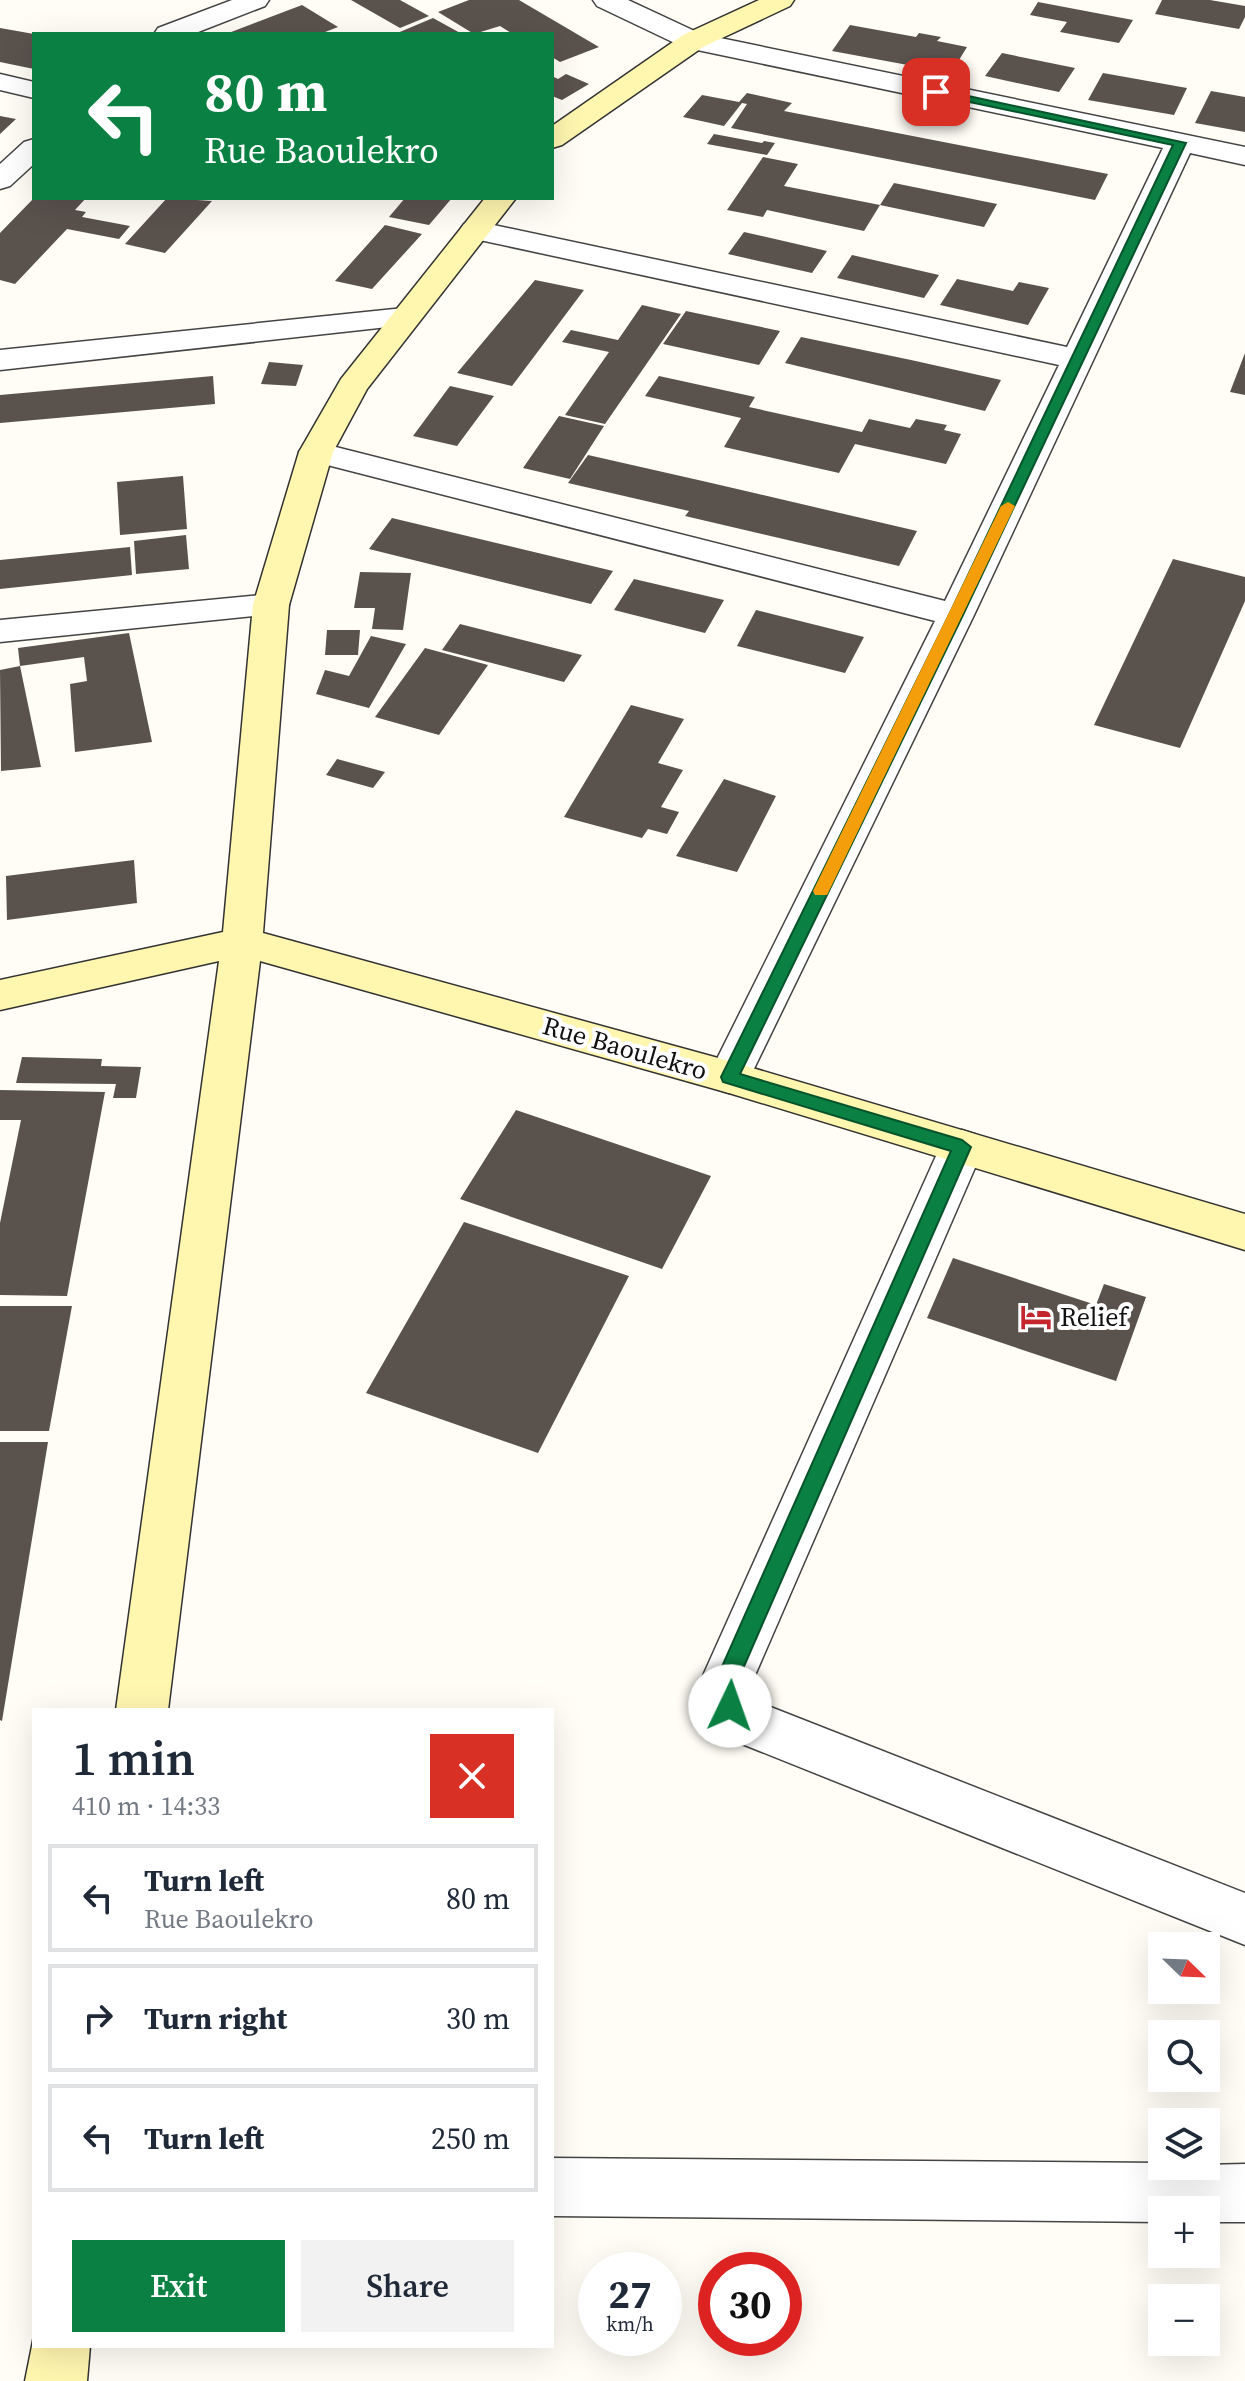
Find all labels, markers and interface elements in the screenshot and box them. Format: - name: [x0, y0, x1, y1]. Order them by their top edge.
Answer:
- text: 80 m: [204, 53, 327, 130]
- pin: [902, 58, 970, 126]
- icon: left: [72, 64, 176, 168]
- icon: arrive: [914, 70, 958, 114]
- text: Rue Baoulekro: [204, 126, 439, 175]
- street label: Rue Baoulekro: [539, 1007, 711, 1089]
- place label: Relief: [1060, 1299, 1130, 1335]
- hotel icon: Relief: [1019, 1300, 1053, 1334]
- position arrow: [688, 1664, 772, 1748]
- text: 1 min: [72, 1725, 195, 1791]
- button: close: [430, 1734, 514, 1818]
- text: 410 m · 14:33: [72, 1788, 220, 1824]
- text: Turn left: [144, 1860, 264, 1901]
- icon: left: [76, 1876, 120, 1920]
- text: 80 m: [446, 1878, 510, 1919]
- text: Rue Baoulekro: [144, 1901, 314, 1937]
- north arrow: [1148, 1932, 1220, 2004]
- map controls: [1148, 1932, 1220, 2356]
- icon: right: [76, 1996, 120, 2040]
- text: Turn right: [144, 1998, 287, 2039]
- text: 30 m: [446, 1998, 510, 2039]
- button: search: [1148, 2020, 1220, 2092]
- button: layers: [1148, 2108, 1220, 2180]
- icon: left: [76, 2116, 120, 2160]
- text: Turn left: [144, 2118, 264, 2159]
- text: 250 m: [431, 2118, 510, 2159]
- button: +: [1148, 2196, 1220, 2268]
- button: Exit: [72, 2240, 285, 2332]
- button: Share: [301, 2240, 514, 2332]
- speed limit sign: 30: [698, 2252, 802, 2356]
- text: 27: [608, 2267, 652, 2321]
- button: −: [1148, 2284, 1220, 2356]
- text: km/h: [606, 2310, 654, 2338]

